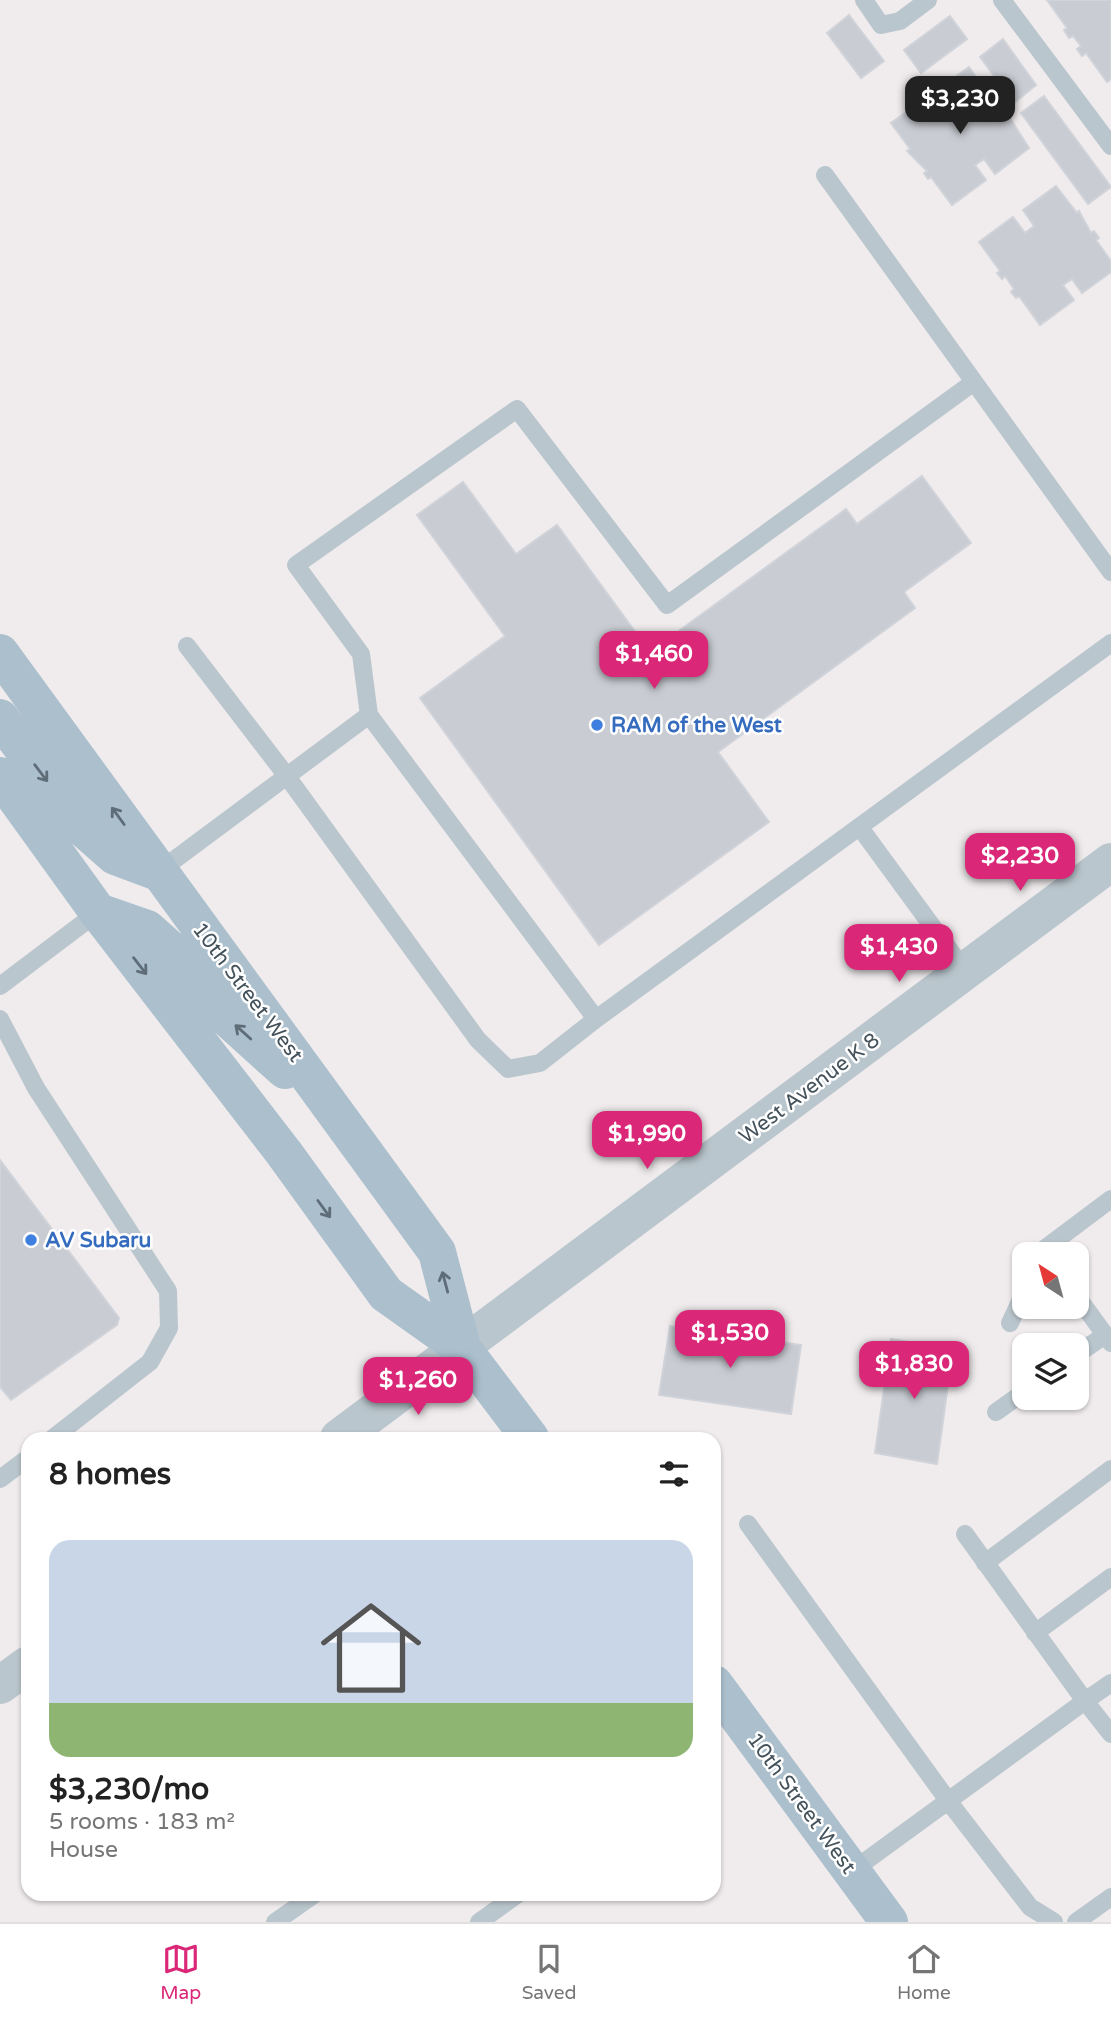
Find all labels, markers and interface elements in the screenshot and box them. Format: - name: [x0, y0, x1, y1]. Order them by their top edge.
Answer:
- pin: $3,230: [903, 76, 1017, 136]
- text: $3,230: [921, 85, 999, 113]
- pin: $1,460: [597, 632, 711, 691]
- text: $1,460: [615, 640, 693, 668]
- place label: RAM of the West: [611, 713, 782, 738]
- marker: RAM of the West: [589, 717, 605, 733]
- one-way arrow: [34, 763, 49, 782]
- one-way arrow: [111, 807, 126, 826]
- pin: $2,230: [963, 834, 1077, 893]
- text: $2,230: [981, 842, 1059, 870]
- street label: 10th Street West: [187, 918, 308, 1067]
- pin: $1,430: [842, 925, 956, 984]
- text: $1,430: [860, 933, 938, 961]
- one-way arrow: [132, 957, 147, 975]
- one-way arrow: [235, 1024, 252, 1041]
- street label: West Avenue K 8: [734, 1028, 884, 1149]
- pin: $1,990: [590, 1112, 704, 1171]
- text: $1,990: [608, 1120, 686, 1148]
- one-way arrow: [317, 1199, 332, 1218]
- place label: AV Subaru: [45, 1228, 151, 1253]
- marker: AV Subaru: [23, 1232, 39, 1248]
- north arrow: [1012, 1242, 1088, 1320]
- map controls: [1012, 1242, 1089, 1410]
- one-way arrow: [438, 1271, 451, 1294]
- pin: $1,530: [673, 1310, 787, 1370]
- text: $1,530: [691, 1319, 769, 1347]
- button: layers: [1012, 1333, 1089, 1410]
- pin: $1,830: [857, 1342, 971, 1401]
- text: $1,830: [875, 1350, 953, 1378]
- pin: $1,260: [361, 1358, 475, 1417]
- text: $1,260: [379, 1366, 457, 1394]
- icon: filters: [655, 1455, 693, 1493]
- text: 8 homes: [49, 1456, 171, 1493]
- icon: home: [308, 1585, 434, 1711]
- street label: 10th Street West: [742, 1728, 861, 1879]
- text: $3,230/mo: [49, 1771, 209, 1808]
- text: 5 rooms · 183 m²: [49, 1808, 235, 1836]
- text: House: [49, 1836, 118, 1864]
- tab: Map: [160, 1940, 201, 2004]
- tab: Saved: [522, 1940, 577, 2004]
- tab: Home: [897, 1940, 951, 2004]

